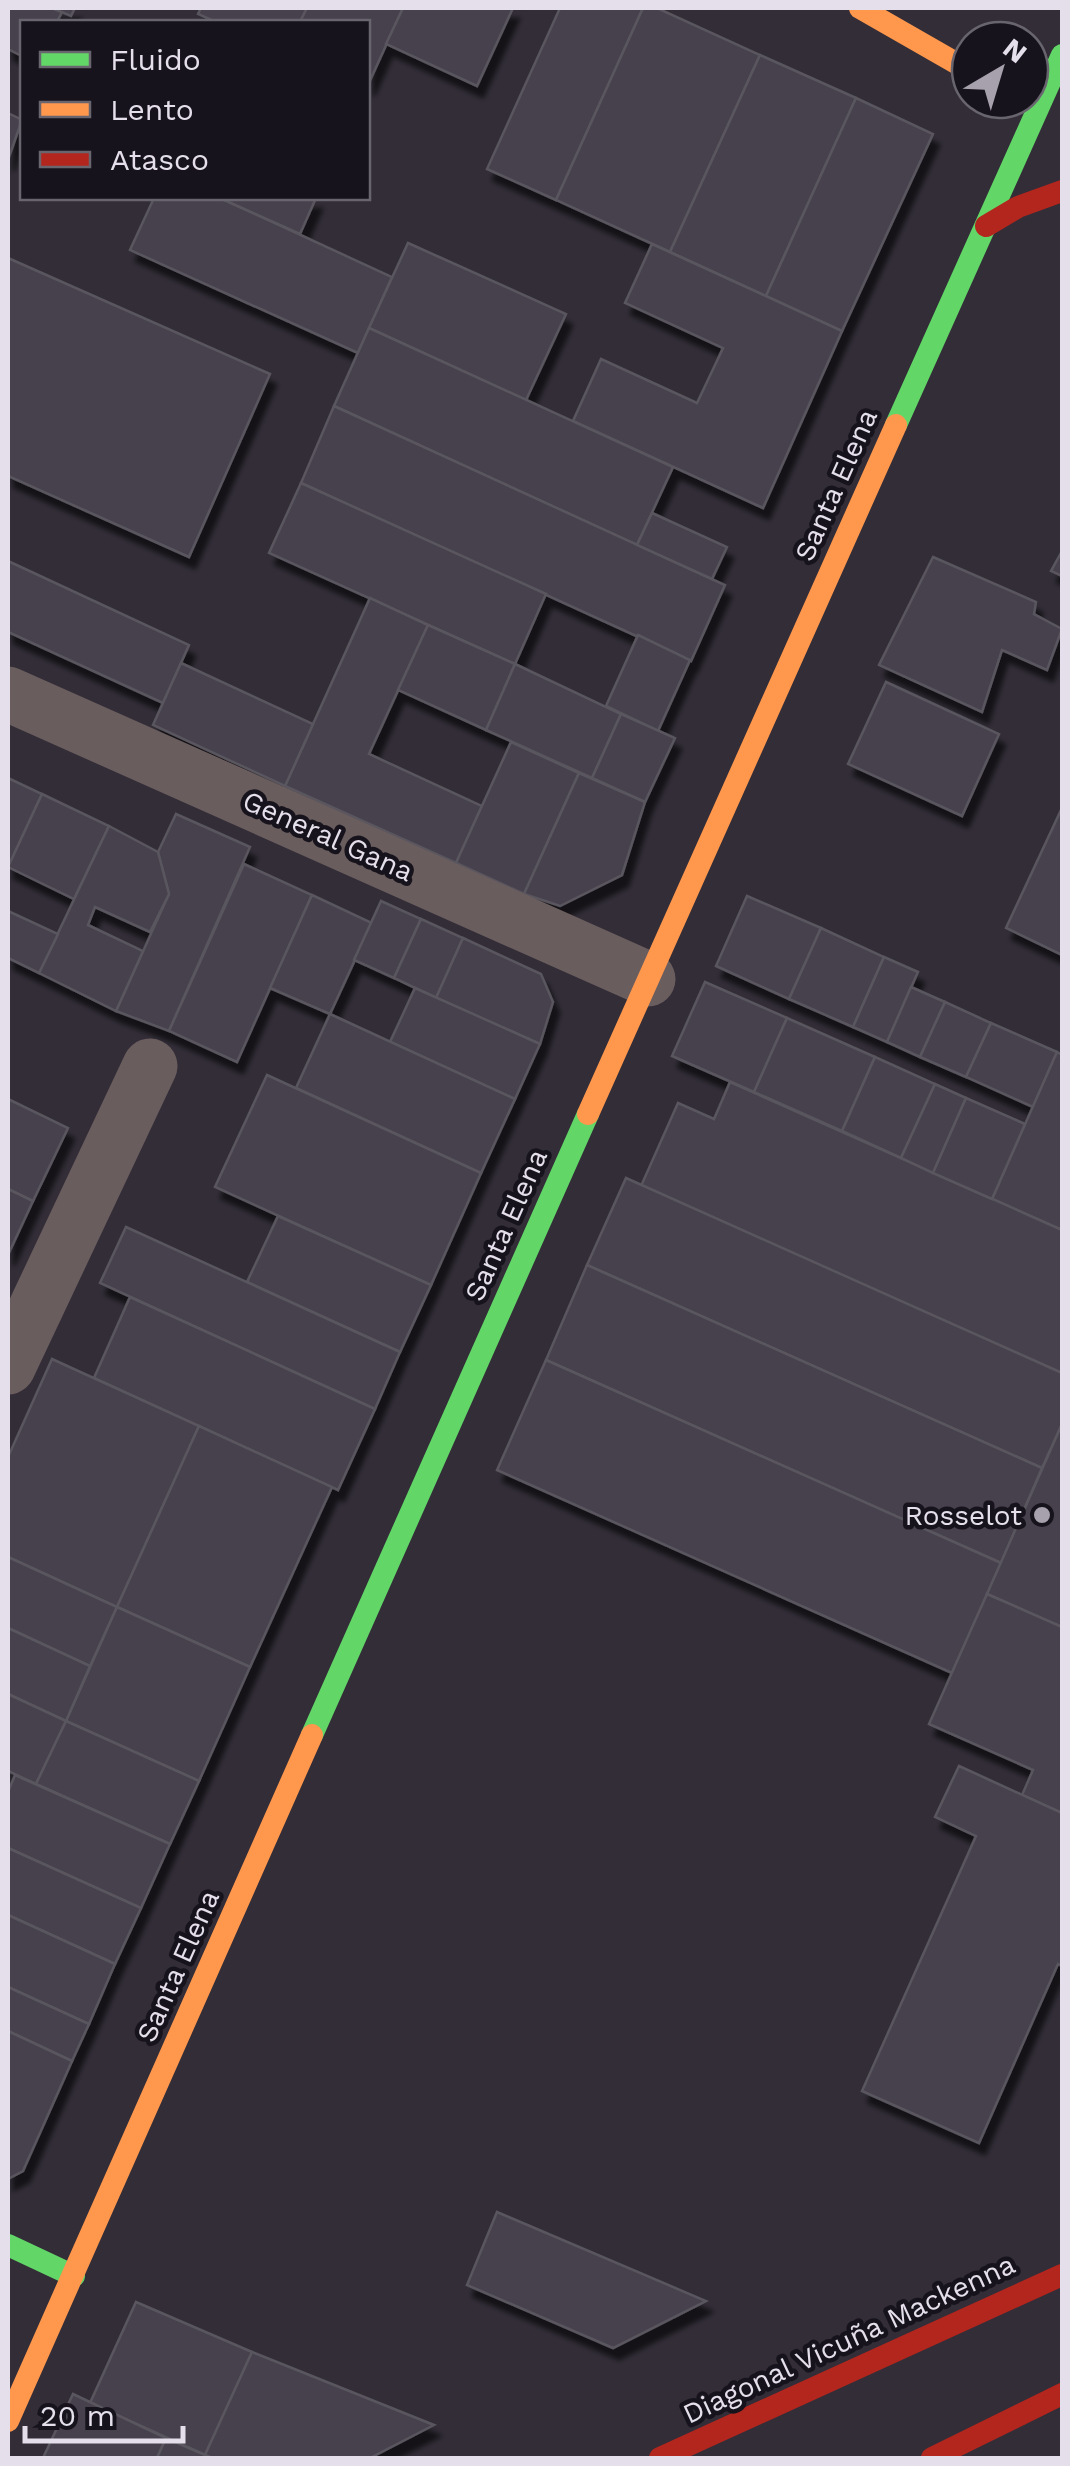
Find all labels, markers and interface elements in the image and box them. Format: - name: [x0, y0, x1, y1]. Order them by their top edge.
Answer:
- legend: [20, 20, 370, 200]
- north arrow: [950, 20, 1050, 120]
- text: N: [997, 31, 1033, 70]
- text: Fluido: [110, 42, 201, 77]
- text: Lento: [110, 92, 194, 127]
- text: Atasco: [110, 142, 209, 177]
- street label: Santa Elena: [788, 404, 884, 566]
- street label: General Gana: [238, 784, 419, 888]
- street label: Santa Elena: [458, 1144, 554, 1306]
- place label: Rosselot: [905, 1499, 1022, 1532]
- marker: Rosselot: [1031, 1504, 1053, 1526]
- street label: Santa Elena: [130, 1885, 226, 2047]
- street label: Diagonal Vicuña Mackenna: [678, 2247, 1020, 2431]
- scale bar: [25, 2381, 182, 2443]
- text: 20 m: [40, 2398, 115, 2433]

